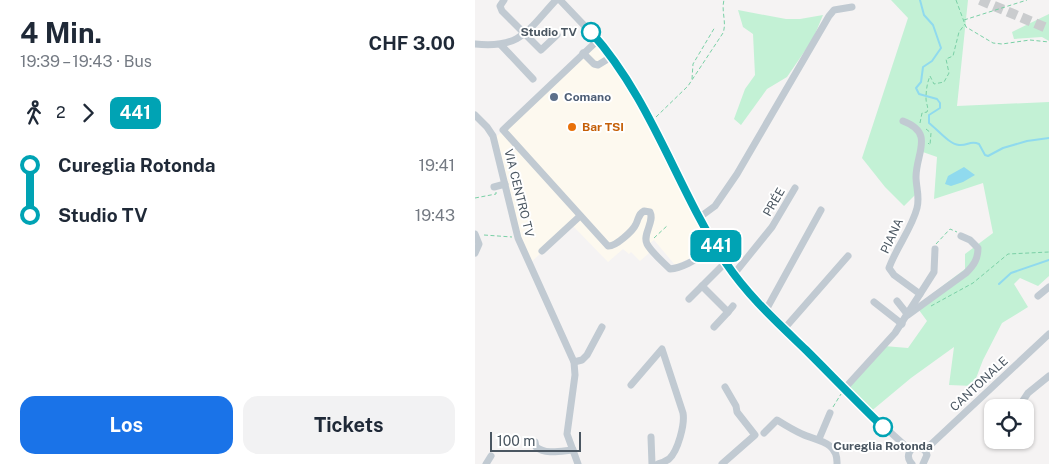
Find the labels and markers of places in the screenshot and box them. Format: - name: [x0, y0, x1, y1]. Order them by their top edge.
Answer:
- marker: Studio TV: [581, 22, 601, 42]
- place label: Studio TV: [520, 25, 578, 39]
- place label: Comano: [564, 90, 611, 104]
- marker: Comano: [548, 91, 560, 103]
- place label: Bar TSI: [582, 120, 624, 134]
- marker: Bar TSI: [566, 121, 578, 133]
- marker: Cureglia Rotonda: [873, 417, 893, 437]
- place label: Cureglia Rotonda: [833, 439, 933, 453]

